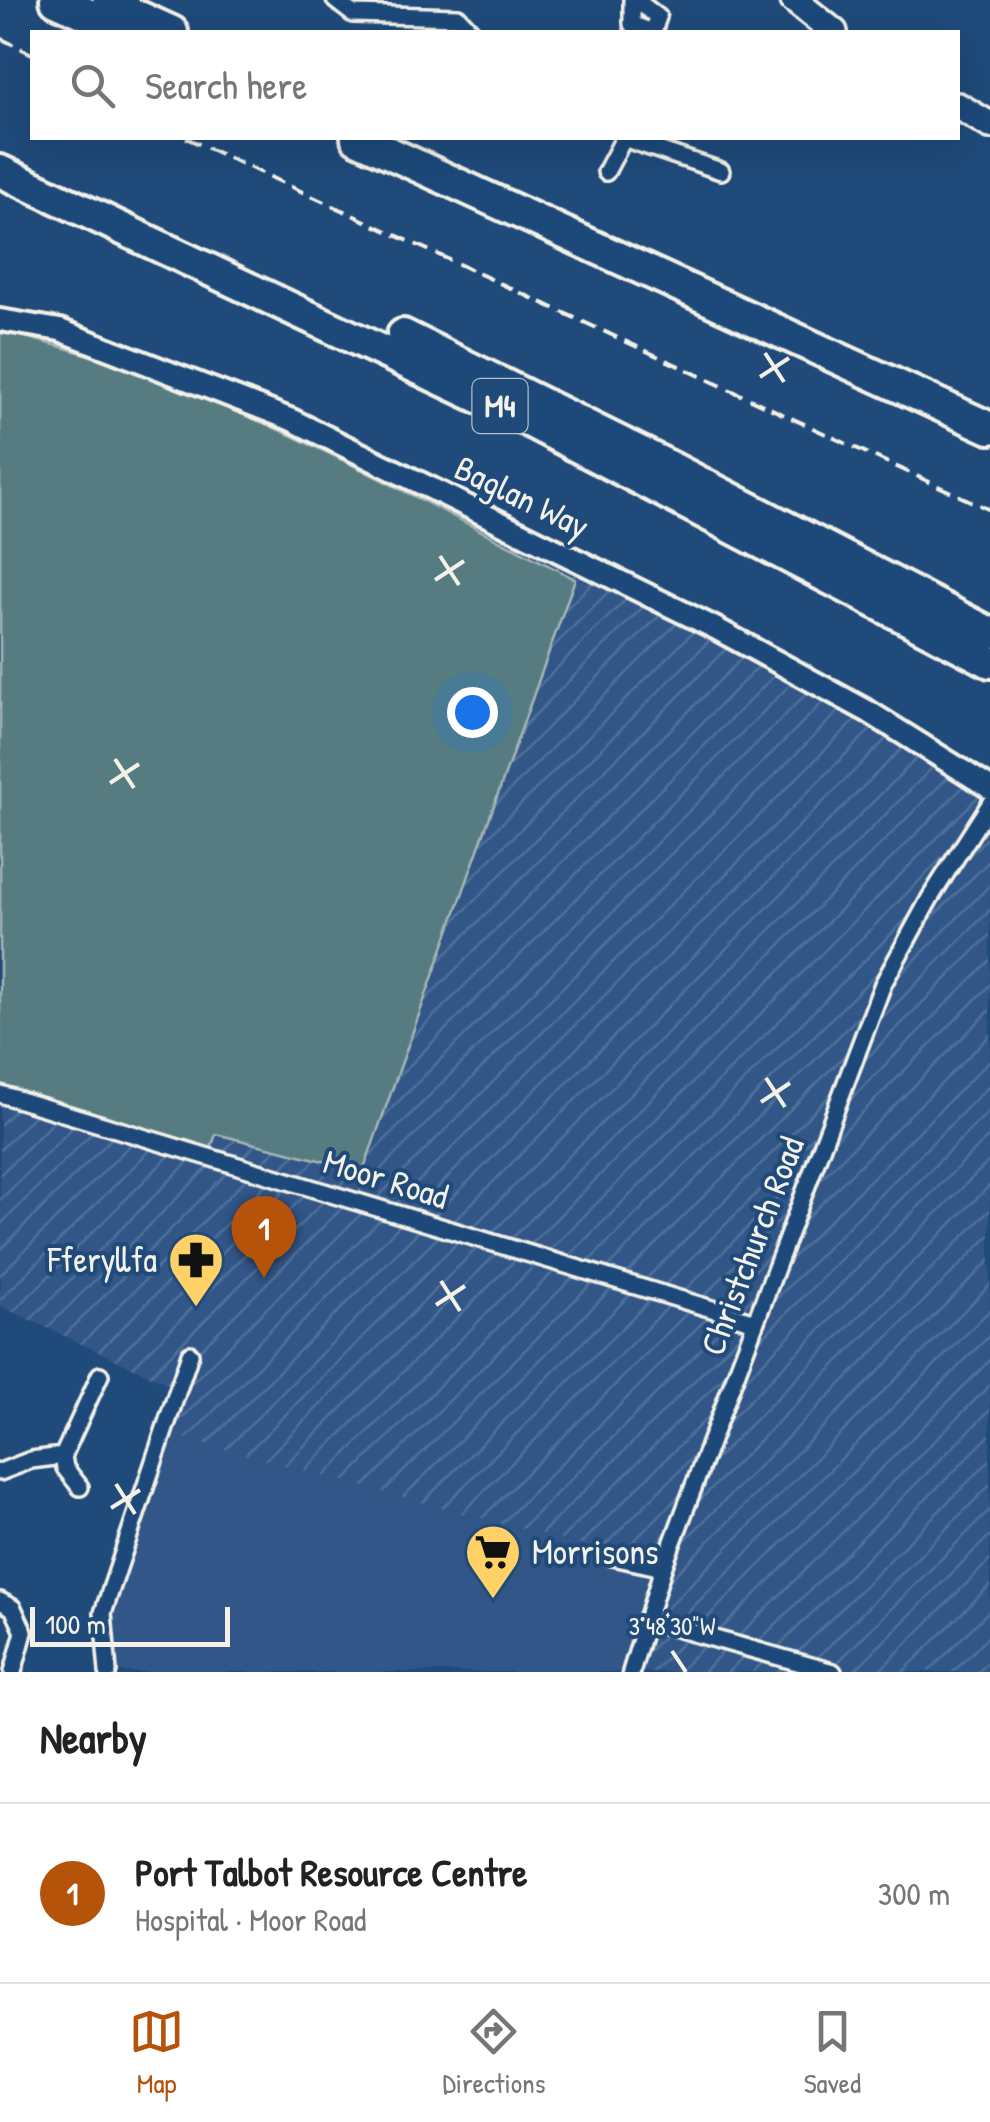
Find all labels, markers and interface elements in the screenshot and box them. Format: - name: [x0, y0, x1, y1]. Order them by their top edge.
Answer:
- search box: [30, 30, 960, 140]
- icon: search: [65, 58, 120, 113]
- text: Search here: [145, 59, 307, 111]
- road number: M4: [472, 379, 528, 433]
- street label: Baglan Way: [447, 444, 597, 549]
- your location: [447, 687, 498, 738]
- street label: Christchurch Road: [688, 1130, 815, 1362]
- street label: Moor Road: [318, 1137, 454, 1220]
- pin: 1: [232, 1196, 296, 1278]
- pharmacy icon: Fferyllfa: [166, 1230, 226, 1309]
- place label: Fferyllfa: [47, 1236, 157, 1283]
- supermarket icon: Morrisons: [463, 1522, 523, 1601]
- place label: Morrisons: [532, 1528, 659, 1575]
- scale bar: [30, 1602, 230, 1646]
- text: 100 m: [45, 1605, 106, 1643]
- text: 3°48'30"W: [629, 1609, 716, 1643]
- text: Nearby: [40, 1709, 147, 1766]
- text: Port Talbot Resource Centre: [135, 1846, 527, 1898]
- text: 1: [67, 1872, 78, 1915]
- text: 300 m: [878, 1872, 950, 1915]
- text: Hospital · Moor Road: [135, 1898, 366, 1941]
- tab: Map: [129, 2004, 184, 2102]
- tab: Directions: [442, 2004, 545, 2102]
- tab: Saved: [804, 2004, 861, 2102]

